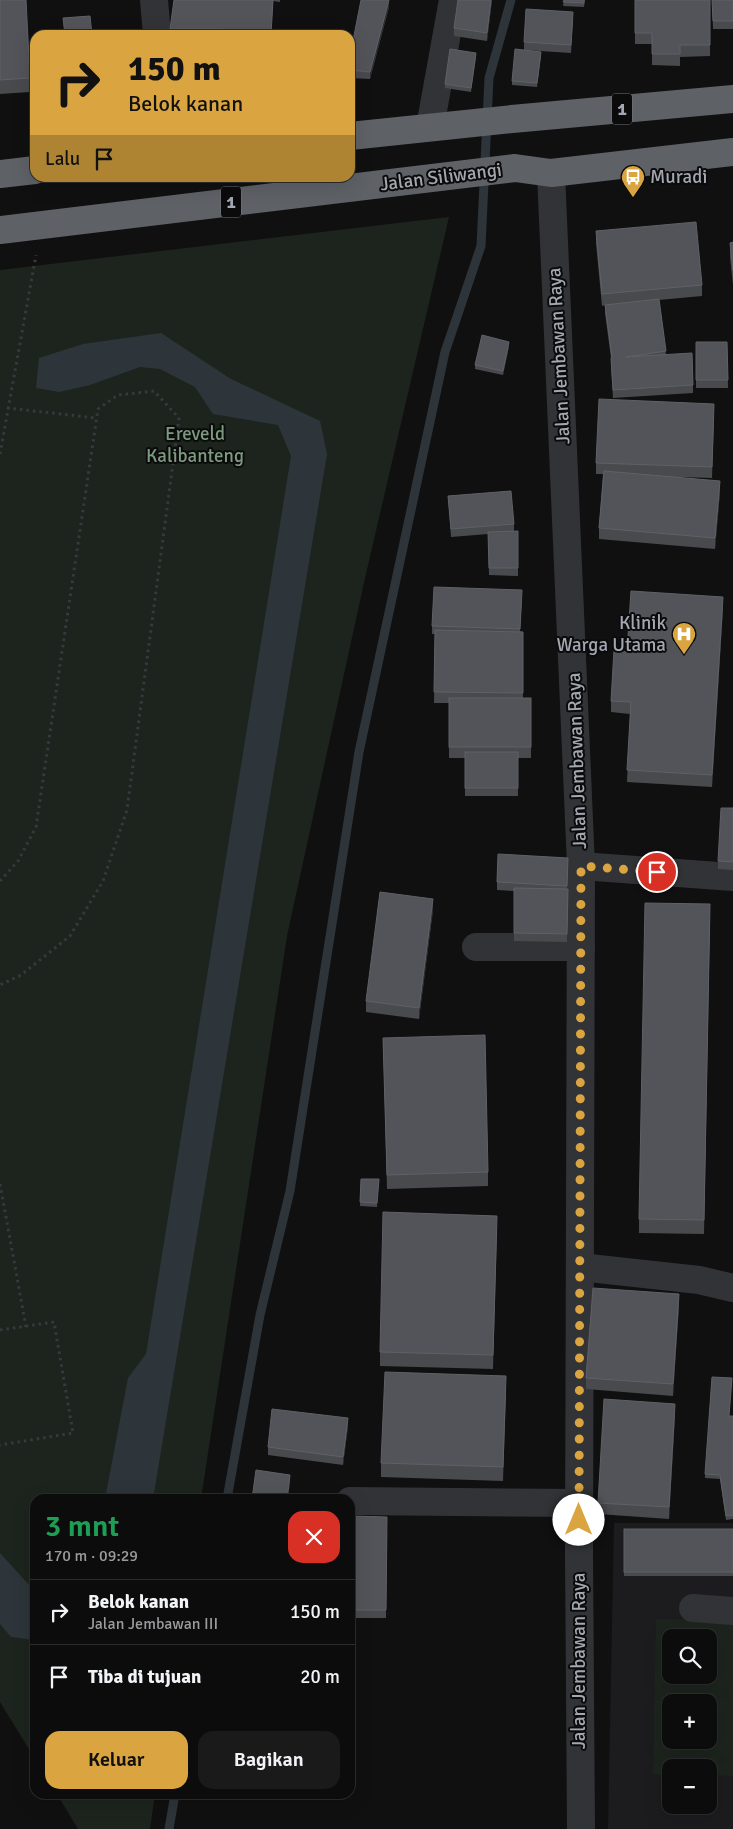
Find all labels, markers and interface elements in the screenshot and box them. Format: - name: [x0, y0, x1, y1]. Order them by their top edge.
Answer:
- text: 150 m: [128, 47, 221, 90]
- icon: right: [45, 50, 110, 115]
- text: Belok kanan: [128, 90, 243, 117]
- road number: 1: [612, 94, 632, 125]
- icon: arrive: [90, 145, 118, 173]
- text: Lalu: [45, 147, 80, 171]
- street label: Jalan Siliwangi: [379, 158, 503, 196]
- bus stop icon: Muradi: [620, 164, 646, 198]
- place label: Muradi: [650, 165, 707, 189]
- road number: 1: [221, 186, 241, 218]
- street label: Jalan Jembawan Raya: [542, 267, 576, 445]
- park label: Ereveld Kalibanteng: [146, 422, 244, 468]
- place label: Klinik Warga Utama: [556, 611, 666, 657]
- hospital icon: Klinik Warga Utama: [671, 621, 697, 655]
- street label: Jalan Jembawan Raya: [562, 672, 592, 850]
- pin: [636, 851, 678, 893]
- icon: arrive: [643, 858, 671, 886]
- position arrow: [552, 1493, 604, 1545]
- text: 3 mnt: [45, 1508, 119, 1545]
- button: close: [288, 1511, 340, 1563]
- text: 170 m · 09:29: [45, 1546, 138, 1566]
- street label: Jalan Jembawan Raya: [567, 1573, 591, 1749]
- text: Belok kanan: [88, 1590, 189, 1614]
- icon: right: [45, 1598, 73, 1626]
- text: 150 m: [290, 1600, 340, 1624]
- text: Jalan Jembawan III: [88, 1614, 218, 1634]
- map controls: [662, 1629, 717, 1814]
- button: search: [662, 1629, 717, 1684]
- icon: arrive: [45, 1663, 73, 1691]
- text: Tiba di tujuan: [88, 1665, 201, 1689]
- text: 20 m: [300, 1665, 340, 1689]
- button: +: [662, 1694, 717, 1749]
- button: Keluar: [45, 1731, 188, 1789]
- button: Bagikan: [198, 1731, 340, 1789]
- button: −: [662, 1759, 717, 1814]

